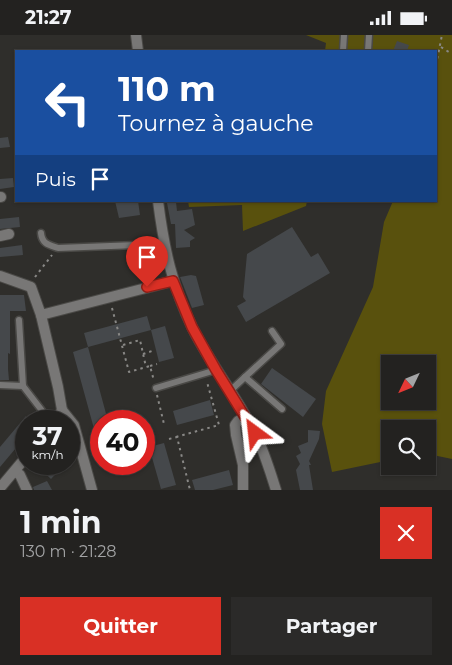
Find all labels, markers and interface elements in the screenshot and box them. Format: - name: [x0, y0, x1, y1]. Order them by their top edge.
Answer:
- text: 21:27: [25, 6, 72, 29]
- text: 110 m: [118, 67, 216, 110]
- icon: left: [35, 70, 100, 135]
- text: Tournez à gauche: [118, 110, 314, 137]
- icon: arrive: [86, 165, 114, 193]
- text: Puis: [35, 168, 76, 191]
- pin: [126, 236, 168, 287]
- icon: arrive: [133, 243, 161, 271]
- north arrow: [381, 355, 436, 410]
- map controls: [381, 355, 436, 475]
- position arrow: [228, 406, 280, 458]
- speed limit sign: 40: [90, 410, 155, 475]
- button: search: [381, 420, 436, 475]
- text: 37: [32, 421, 63, 451]
- text: km/h: [31, 447, 64, 462]
- text: 1 min: [20, 504, 101, 541]
- button: close: [380, 507, 432, 559]
- text: 130 m · 21:28: [20, 542, 117, 561]
- button: Quitter: [20, 597, 221, 655]
- button: Partager: [231, 597, 432, 655]

